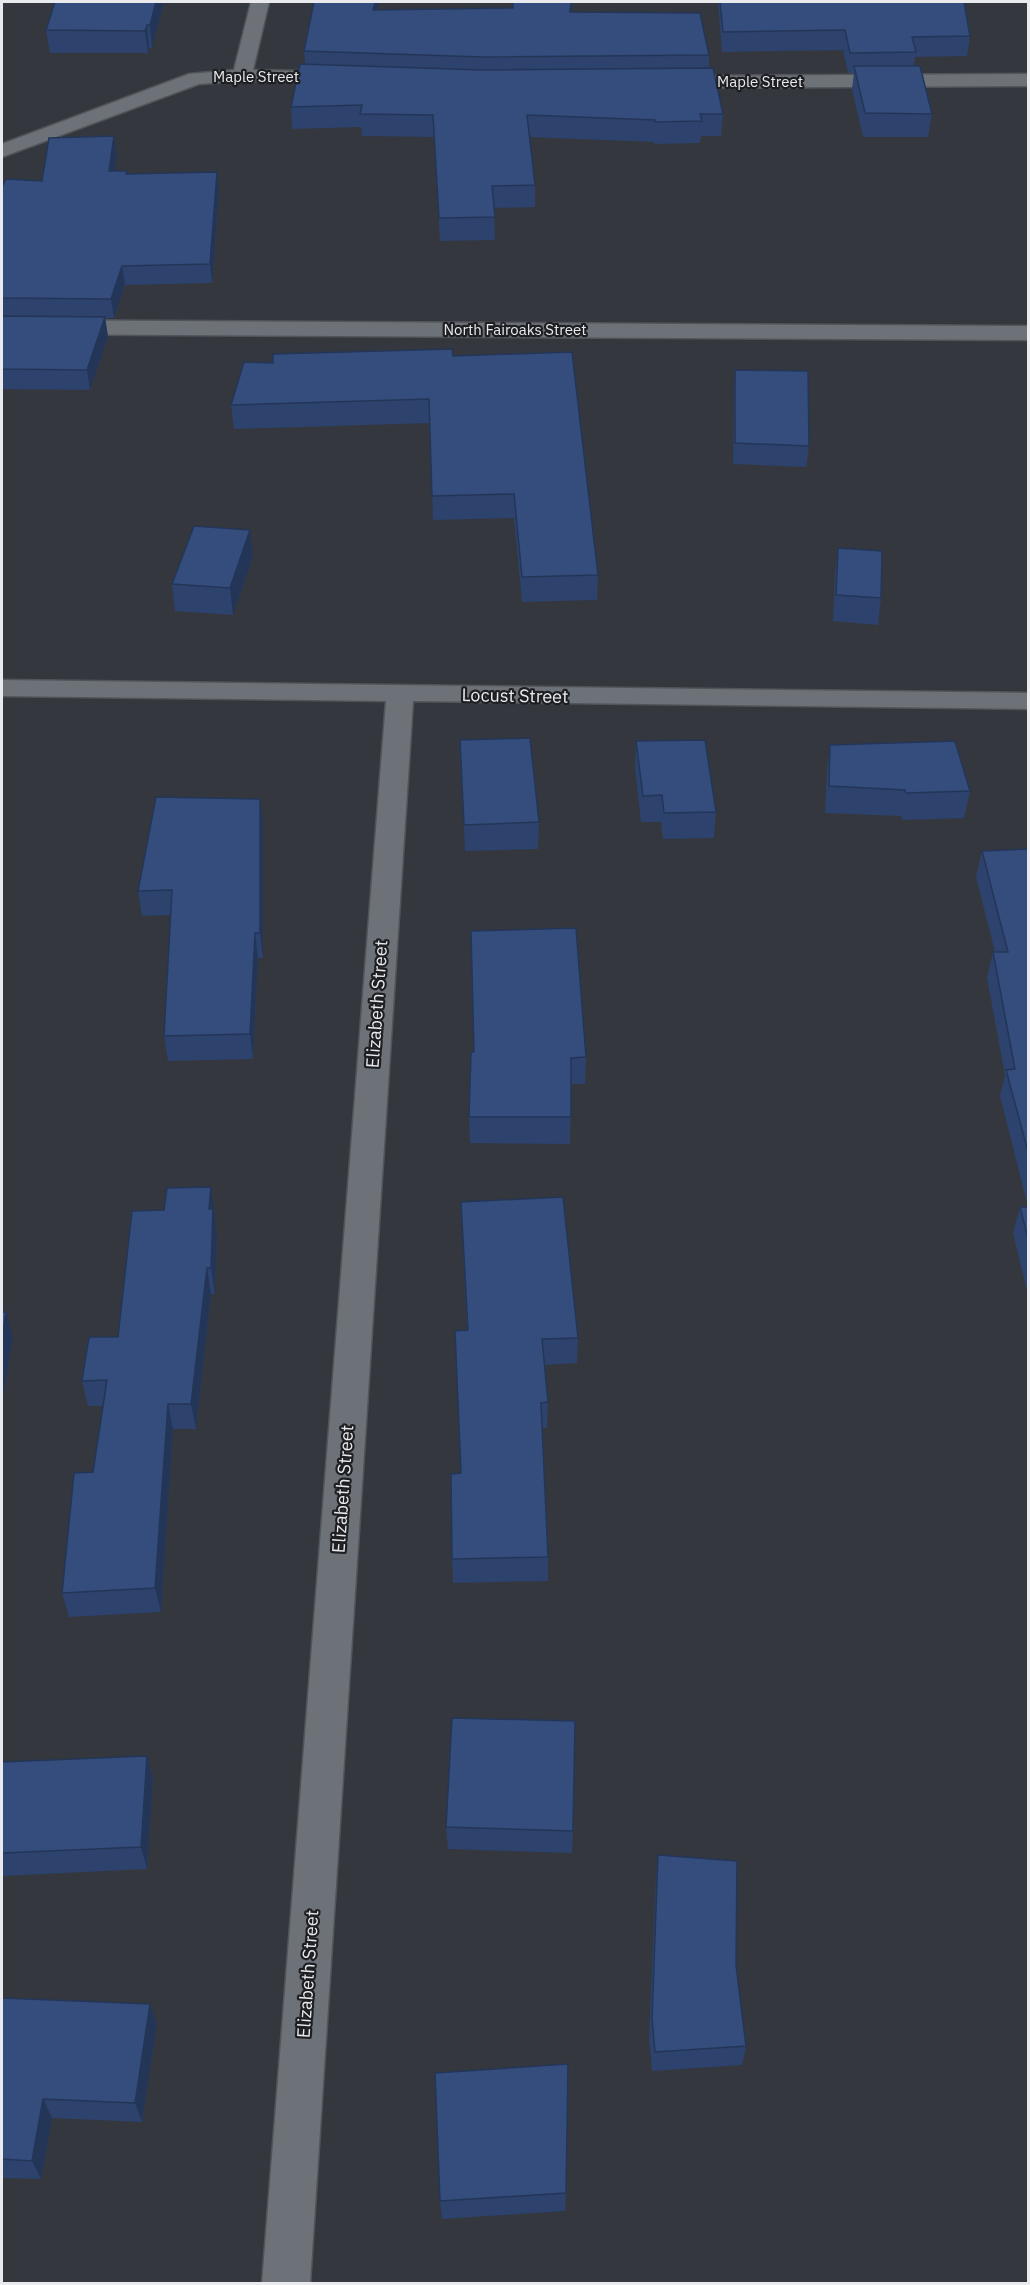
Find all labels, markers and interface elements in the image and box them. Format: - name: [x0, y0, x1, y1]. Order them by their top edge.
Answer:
- street label: Maple Street: [213, 67, 299, 86]
- street label: Maple Street: [717, 72, 803, 91]
- street label: North Fairoaks Street: [443, 320, 587, 339]
- street label: Locust Street: [461, 683, 569, 708]
- street label: Elizabeth Street: [361, 939, 392, 1069]
- street label: Elizabeth Street: [327, 1424, 358, 1554]
- street label: Elizabeth Street: [292, 1909, 323, 2039]

